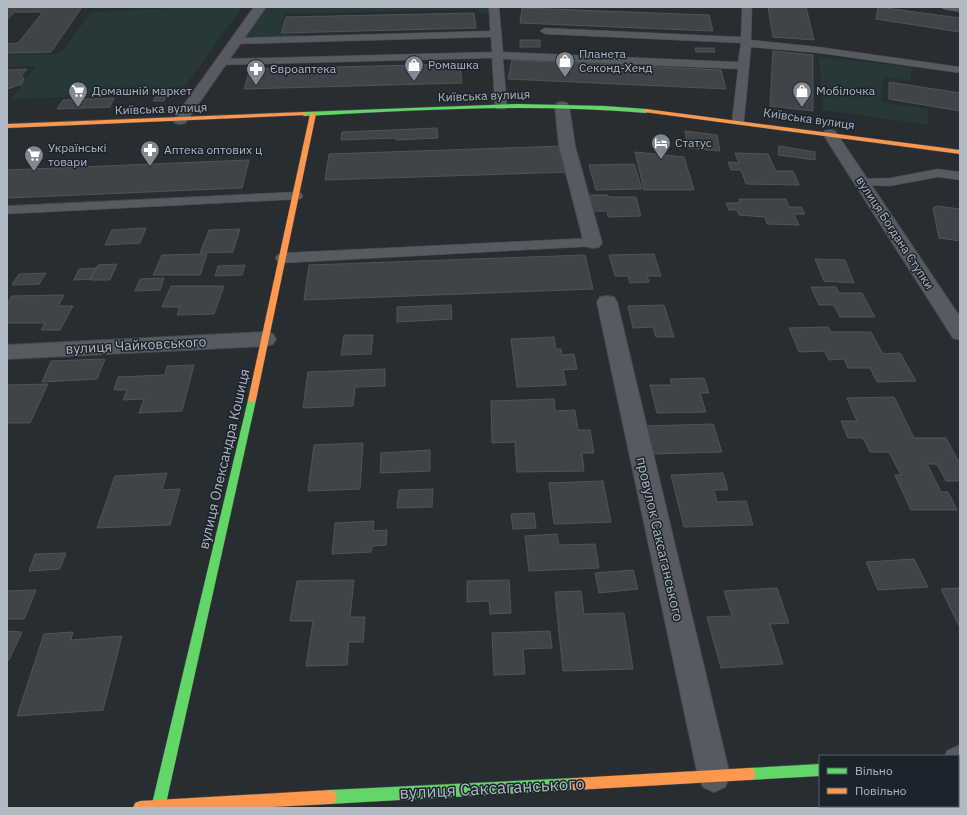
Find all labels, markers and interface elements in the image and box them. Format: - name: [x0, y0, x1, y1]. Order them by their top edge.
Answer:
- place label: Планета Секонд-Хенд: [579, 46, 652, 75]
- shop icon: Планета Секонд-Хенд: [554, 50, 576, 78]
- shop icon: Ромашка: [403, 54, 425, 82]
- place label: Ромашка: [428, 57, 480, 72]
- pharmacy icon: Євроаптека: [245, 58, 267, 86]
- place label: Євроаптека: [270, 61, 337, 76]
- supermarket icon: Домашній маркет: [67, 80, 89, 108]
- shop icon: Мобілочка: [791, 80, 813, 108]
- place label: Домашній маркет: [92, 83, 192, 98]
- place label: Мобілочка: [816, 83, 876, 98]
- street label: Київська вулиця: [438, 86, 530, 105]
- street label: Київська вулиця: [115, 99, 207, 118]
- street label: Київська вулиця: [762, 105, 856, 132]
- hotel icon: Статус: [650, 132, 672, 160]
- place label: Статус: [675, 135, 712, 150]
- pharmacy icon: Аптека оптових ц: [139, 139, 161, 167]
- place label: Українські товари: [48, 140, 107, 169]
- place label: Аптека оптових ц: [164, 142, 262, 157]
- supermarket icon: Українські товари: [23, 144, 45, 172]
- street label: вулиця Богдана Ступки: [853, 174, 938, 292]
- street label: вулиця Чайковського: [65, 332, 207, 358]
- street label: вулиця Олександра Кошиця: [194, 367, 254, 551]
- street label: провулок Саксаганського: [632, 455, 688, 623]
- legend: [819, 755, 959, 807]
- text: Вільно: [855, 763, 893, 778]
- street label: вулиця Саксаганського: [399, 772, 585, 804]
- text: Повільно: [855, 783, 907, 798]

